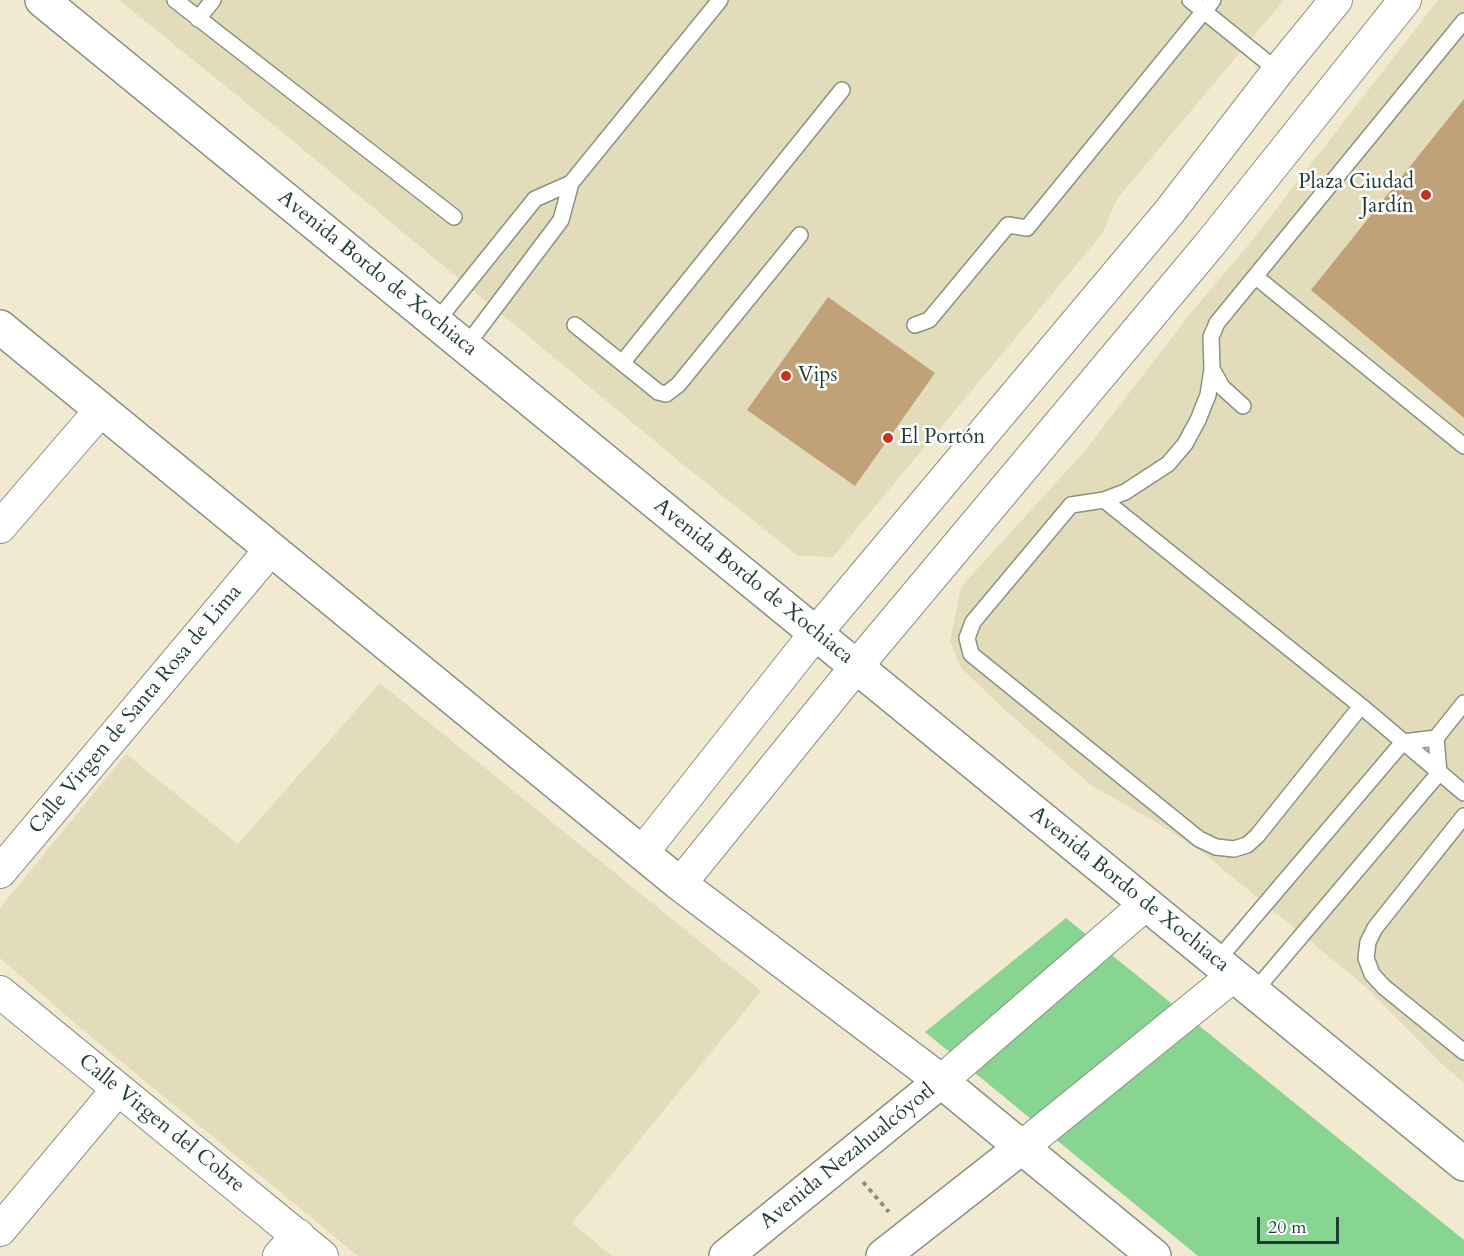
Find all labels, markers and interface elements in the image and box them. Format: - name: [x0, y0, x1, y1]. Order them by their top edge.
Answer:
- place label: Plaza Ciudad Jardín: [1298, 170, 1414, 220]
- street label: Avenida Bordo de Xochiaca: [272, 186, 482, 362]
- marker: Plaza Ciudad Jardín: [1419, 188, 1433, 202]
- place label: Vips: [798, 363, 838, 389]
- marker: Vips: [779, 369, 793, 383]
- place label: El Portón: [900, 425, 985, 451]
- marker: El Portón: [881, 431, 895, 445]
- street label: Avenida Bordo de Xochiaca: [648, 494, 858, 670]
- street label: Calle Virgen de Santa Rosa de Lima: [24, 580, 248, 840]
- street label: Avenida Bordo de Xochiaca: [1024, 802, 1234, 978]
- street label: Calle Virgen del Cobre: [73, 1049, 249, 1199]
- street label: Avenida Nezahualcóyotl: [756, 1079, 940, 1235]
- scale bar: [1260, 1205, 1342, 1243]
- text: 20 m: [1268, 1215, 1307, 1240]

